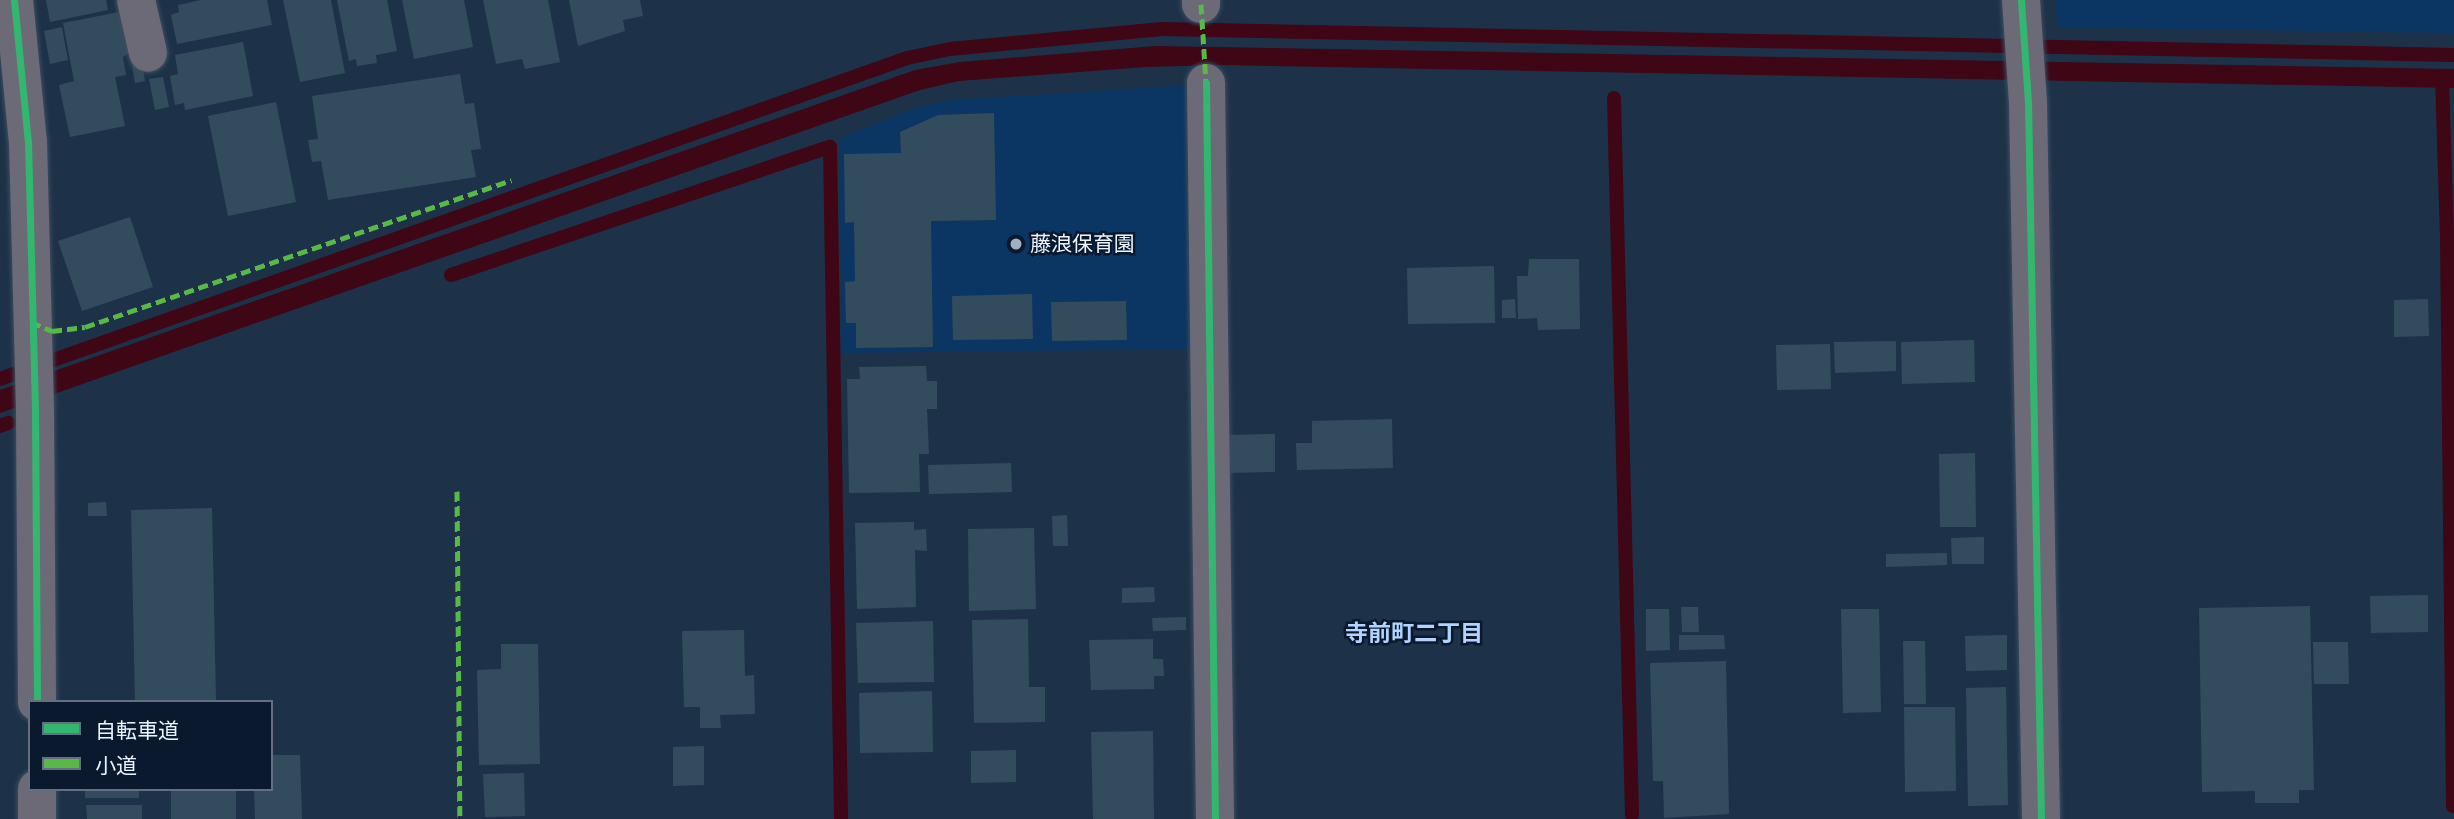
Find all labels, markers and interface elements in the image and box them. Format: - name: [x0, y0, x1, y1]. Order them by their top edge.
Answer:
- place label: 藤浪保育園: [1030, 231, 1135, 257]
- marker: 藤浪保育園: [1008, 236, 1024, 252]
- district label: 寺前町二丁目: [1345, 619, 1483, 647]
- legend: [28, 700, 273, 791]
- text: 自転車道: [95, 718, 179, 743]
- text: 小道: [95, 753, 137, 778]

